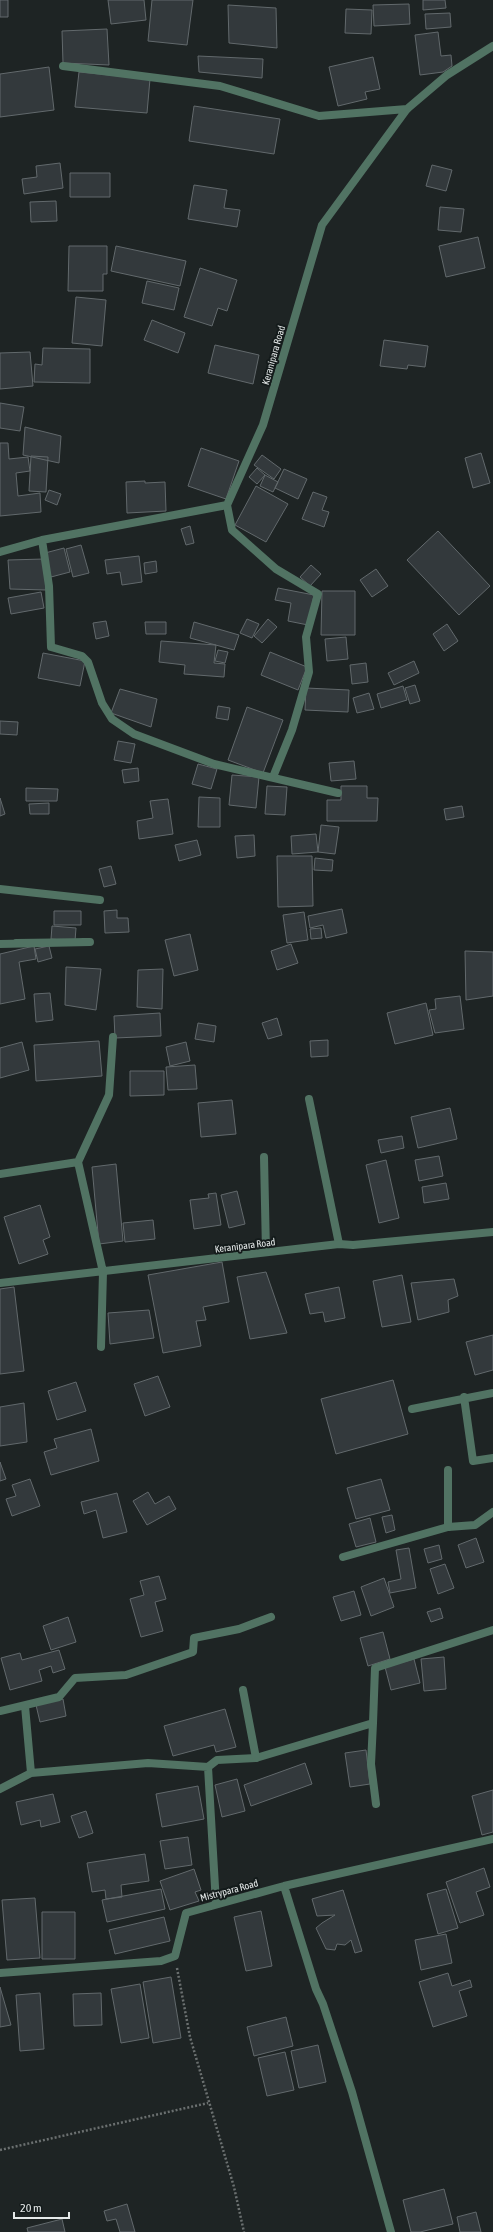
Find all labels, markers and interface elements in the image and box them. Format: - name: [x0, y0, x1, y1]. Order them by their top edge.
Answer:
- street label: Keranipara Road: [260, 324, 287, 386]
- street label: Keranipara Road: [214, 1236, 276, 1255]
- street label: Mistrypara Road: [199, 1877, 260, 1904]
- scale bar: [14, 2194, 69, 2220]
- text: 20 m: [20, 2201, 42, 2215]

